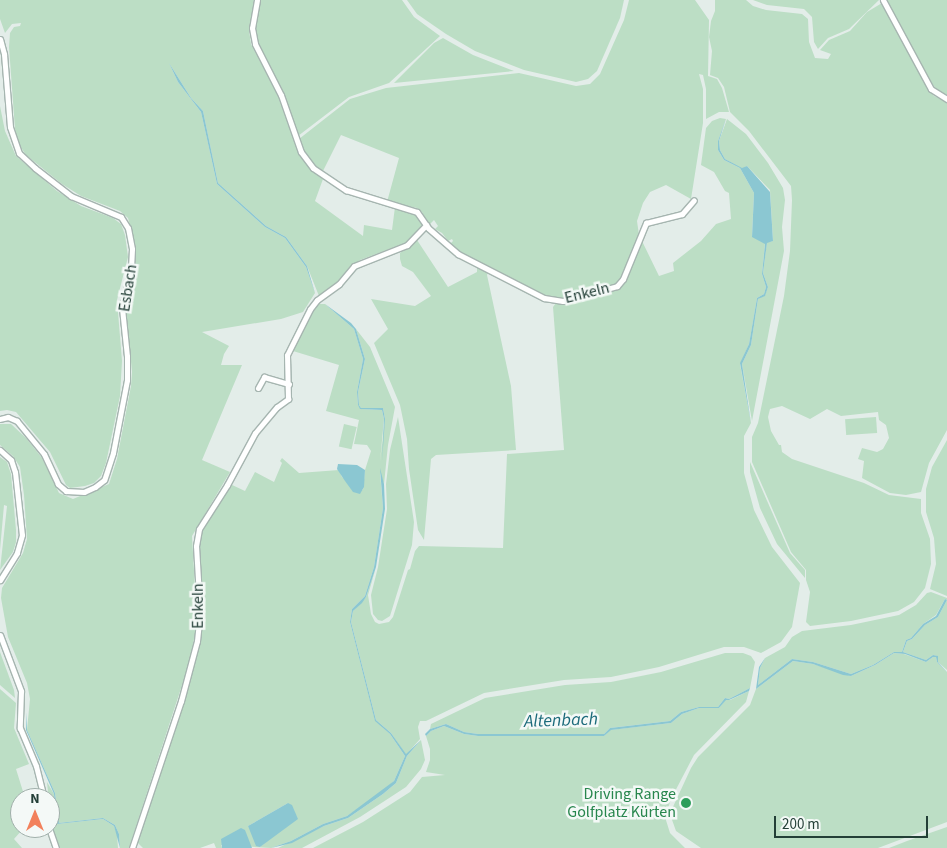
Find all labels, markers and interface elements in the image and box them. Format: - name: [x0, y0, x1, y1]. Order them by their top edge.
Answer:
- street label: Esbach: [115, 263, 141, 313]
- street label: Enkeln: [563, 278, 611, 308]
- street label: Enkeln: [188, 583, 208, 629]
- water label: Altenbach: [524, 709, 598, 733]
- place label: Driving Range Golfplatz Kürten: [567, 784, 676, 822]
- north arrow: [10, 788, 60, 838]
- text: N: [30, 789, 40, 809]
- marker: Driving Range Golfplatz Kürten: [680, 797, 692, 809]
- scale bar: [777, 806, 931, 838]
- text: 200 m: [782, 814, 820, 835]

